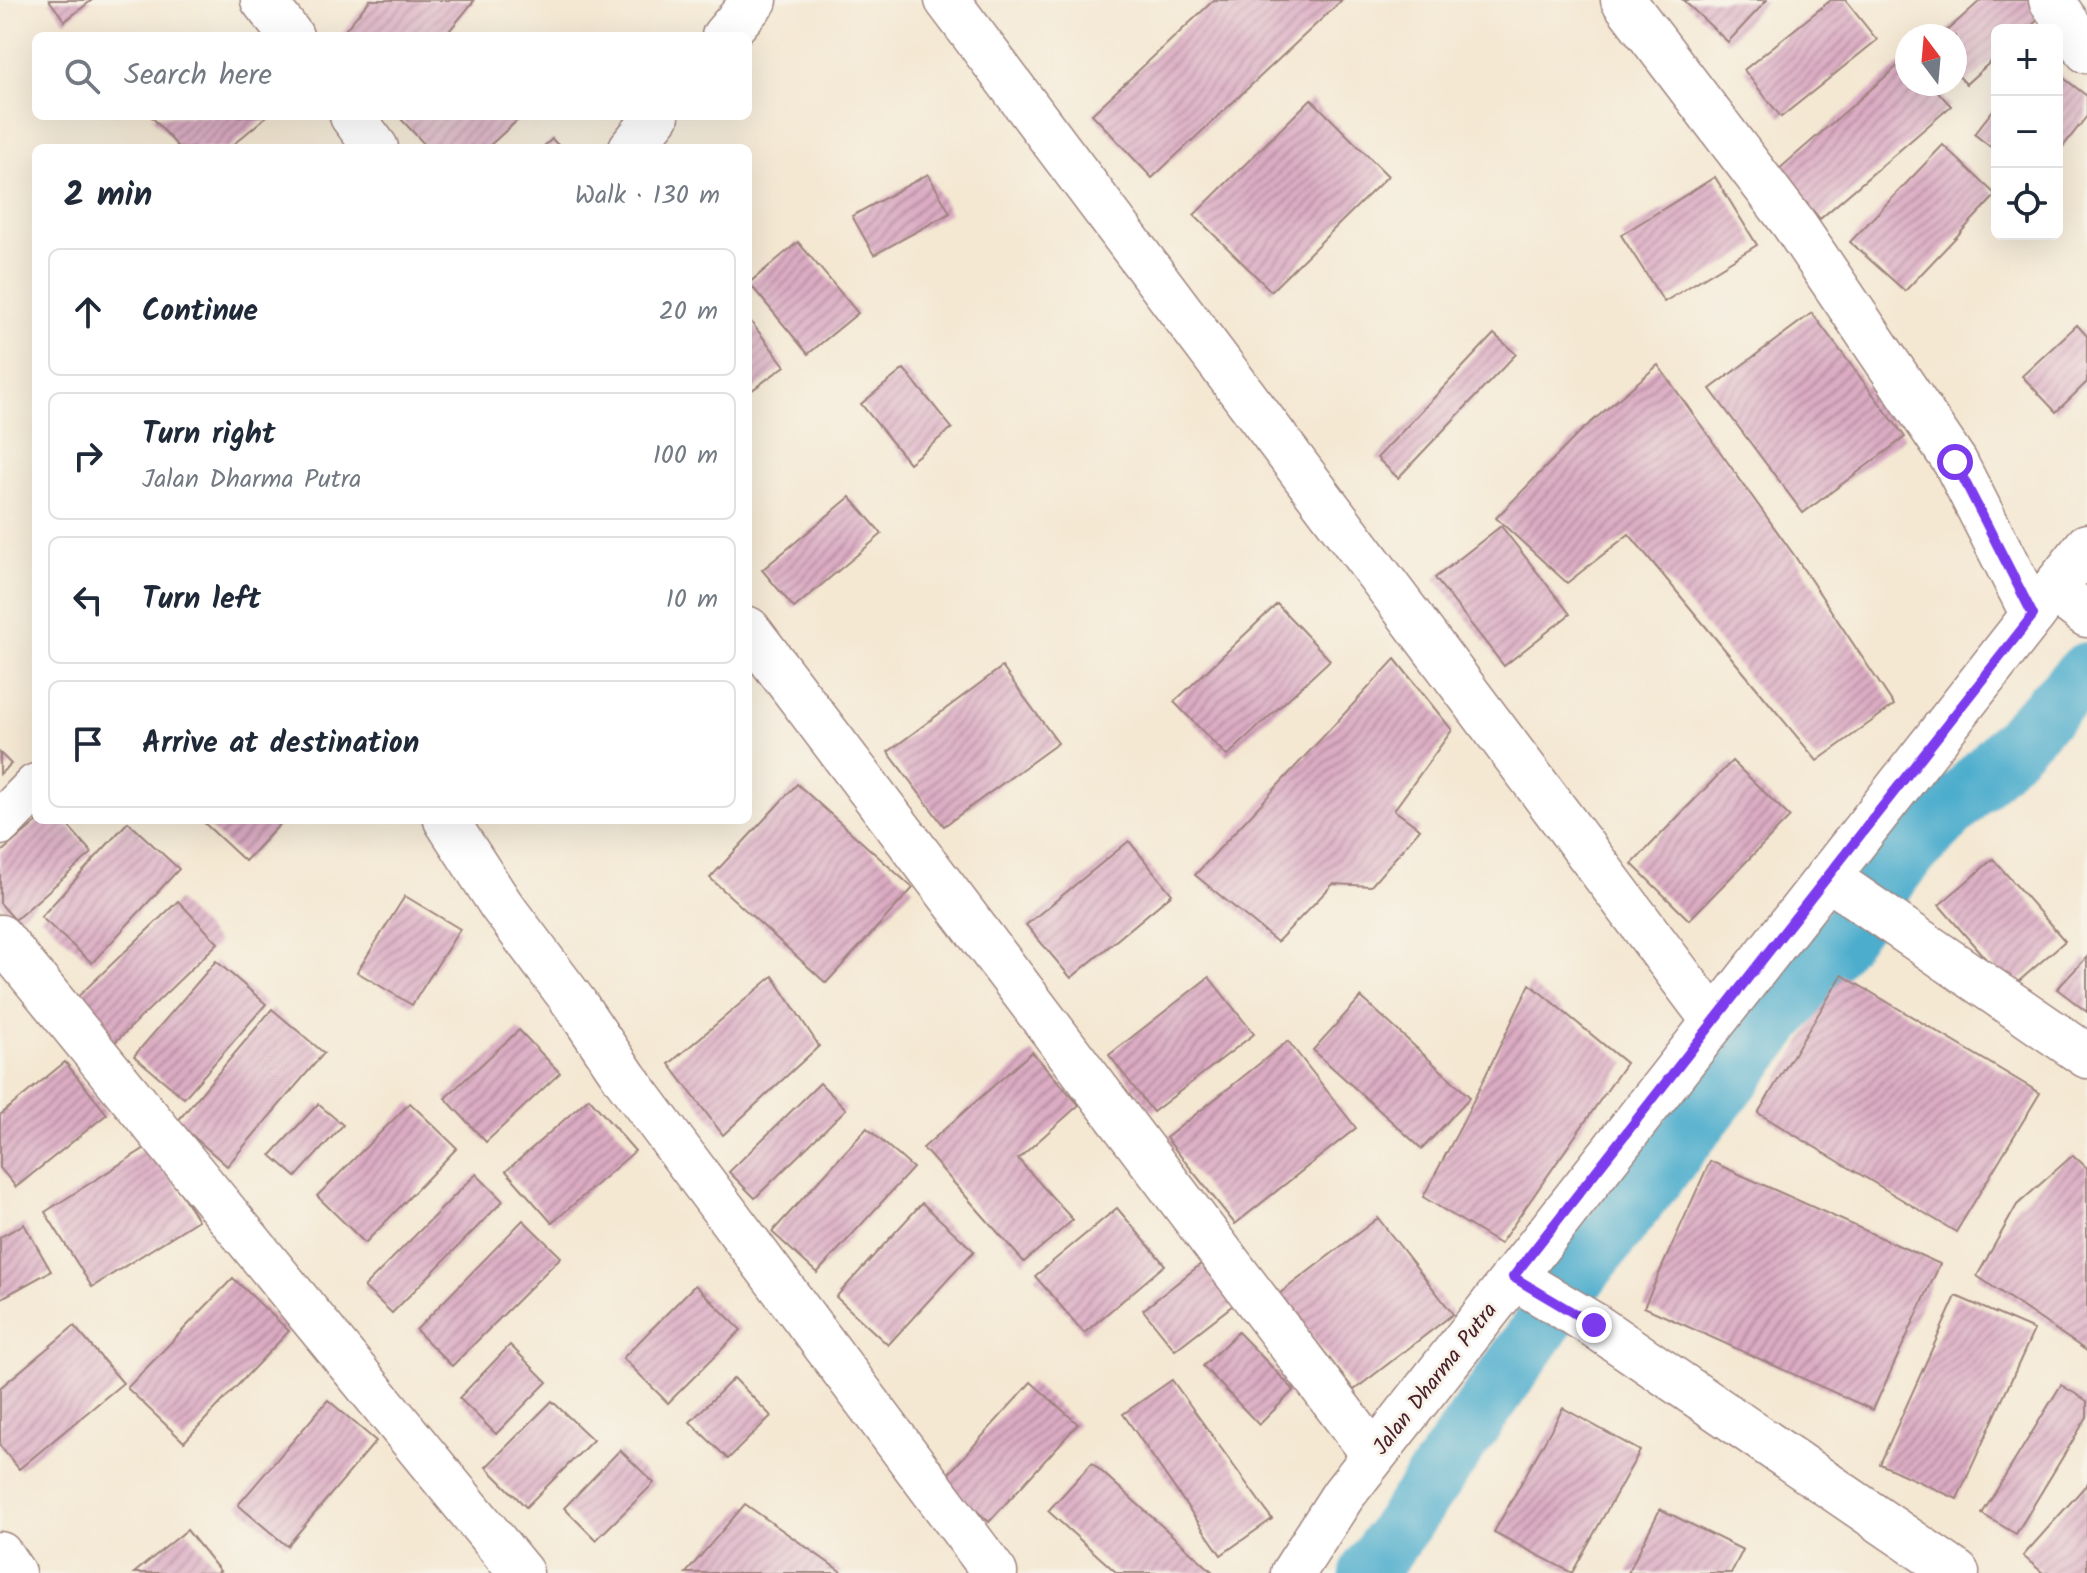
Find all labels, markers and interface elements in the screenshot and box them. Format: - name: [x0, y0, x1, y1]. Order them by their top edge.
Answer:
- north arrow: [1895, 24, 1967, 96]
- map controls: [1991, 24, 2063, 240]
- button: +: [1991, 24, 2063, 96]
- search box: [32, 32, 752, 120]
- text: Search here: [124, 52, 272, 100]
- icon: search: [60, 54, 104, 98]
- button: −: [1991, 96, 2063, 168]
- button: locate: [1991, 168, 2063, 240]
- text: 2 min: [64, 169, 152, 223]
- text: Walk · 130 m: [575, 175, 720, 217]
- text: Continue: [142, 288, 258, 336]
- icon: ahead: [66, 290, 110, 334]
- text: 20 m: [659, 291, 718, 333]
- text: Turn right: [142, 411, 275, 459]
- icon: right: [66, 434, 110, 478]
- text: 100 m: [653, 435, 718, 477]
- route start: [1937, 444, 1973, 480]
- text: Jalan Dharma Putra: [142, 459, 362, 501]
- text: Turn left: [142, 576, 261, 624]
- icon: left: [66, 578, 110, 622]
- text: 10 m: [666, 579, 718, 621]
- text: Arrive at destination: [142, 720, 419, 768]
- icon: arrive: [66, 722, 110, 766]
- street label: Jalan Dharma Putra: [1365, 1296, 1507, 1463]
- route end: [1576, 1307, 1612, 1343]

